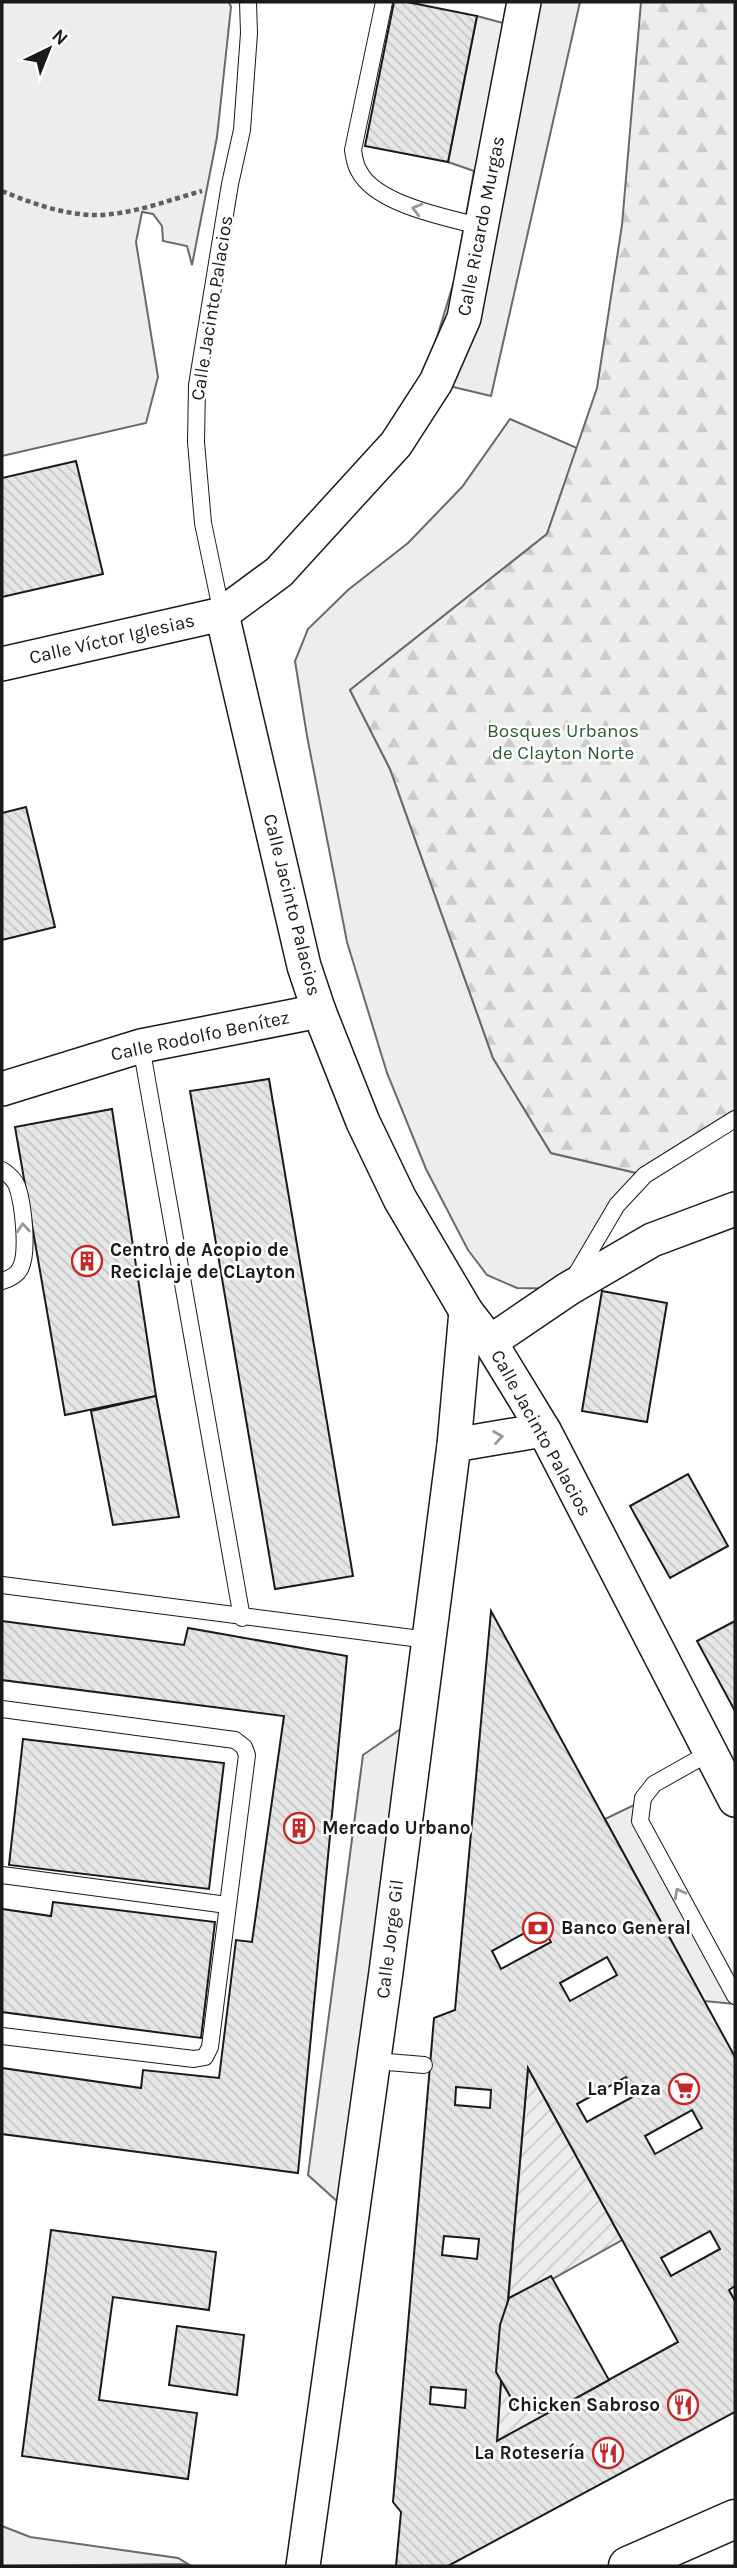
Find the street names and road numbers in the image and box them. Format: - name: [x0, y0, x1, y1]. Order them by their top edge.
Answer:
- street label: Calle Ricardo Murgas: [453, 134, 509, 318]
- street label: Calle Jacinto Palacios: [187, 214, 237, 402]
- street label: Calle Víctor Iglesias: [27, 609, 197, 669]
- street label: Calle Jacinto Palacios: [259, 812, 325, 998]
- street label: Calle Rodolfo Benítez: [109, 1006, 291, 1066]
- street label: Calle Jacinto Palacios: [486, 1346, 596, 1520]
- street label: Calle Jorge Gil: [372, 1878, 408, 2000]

